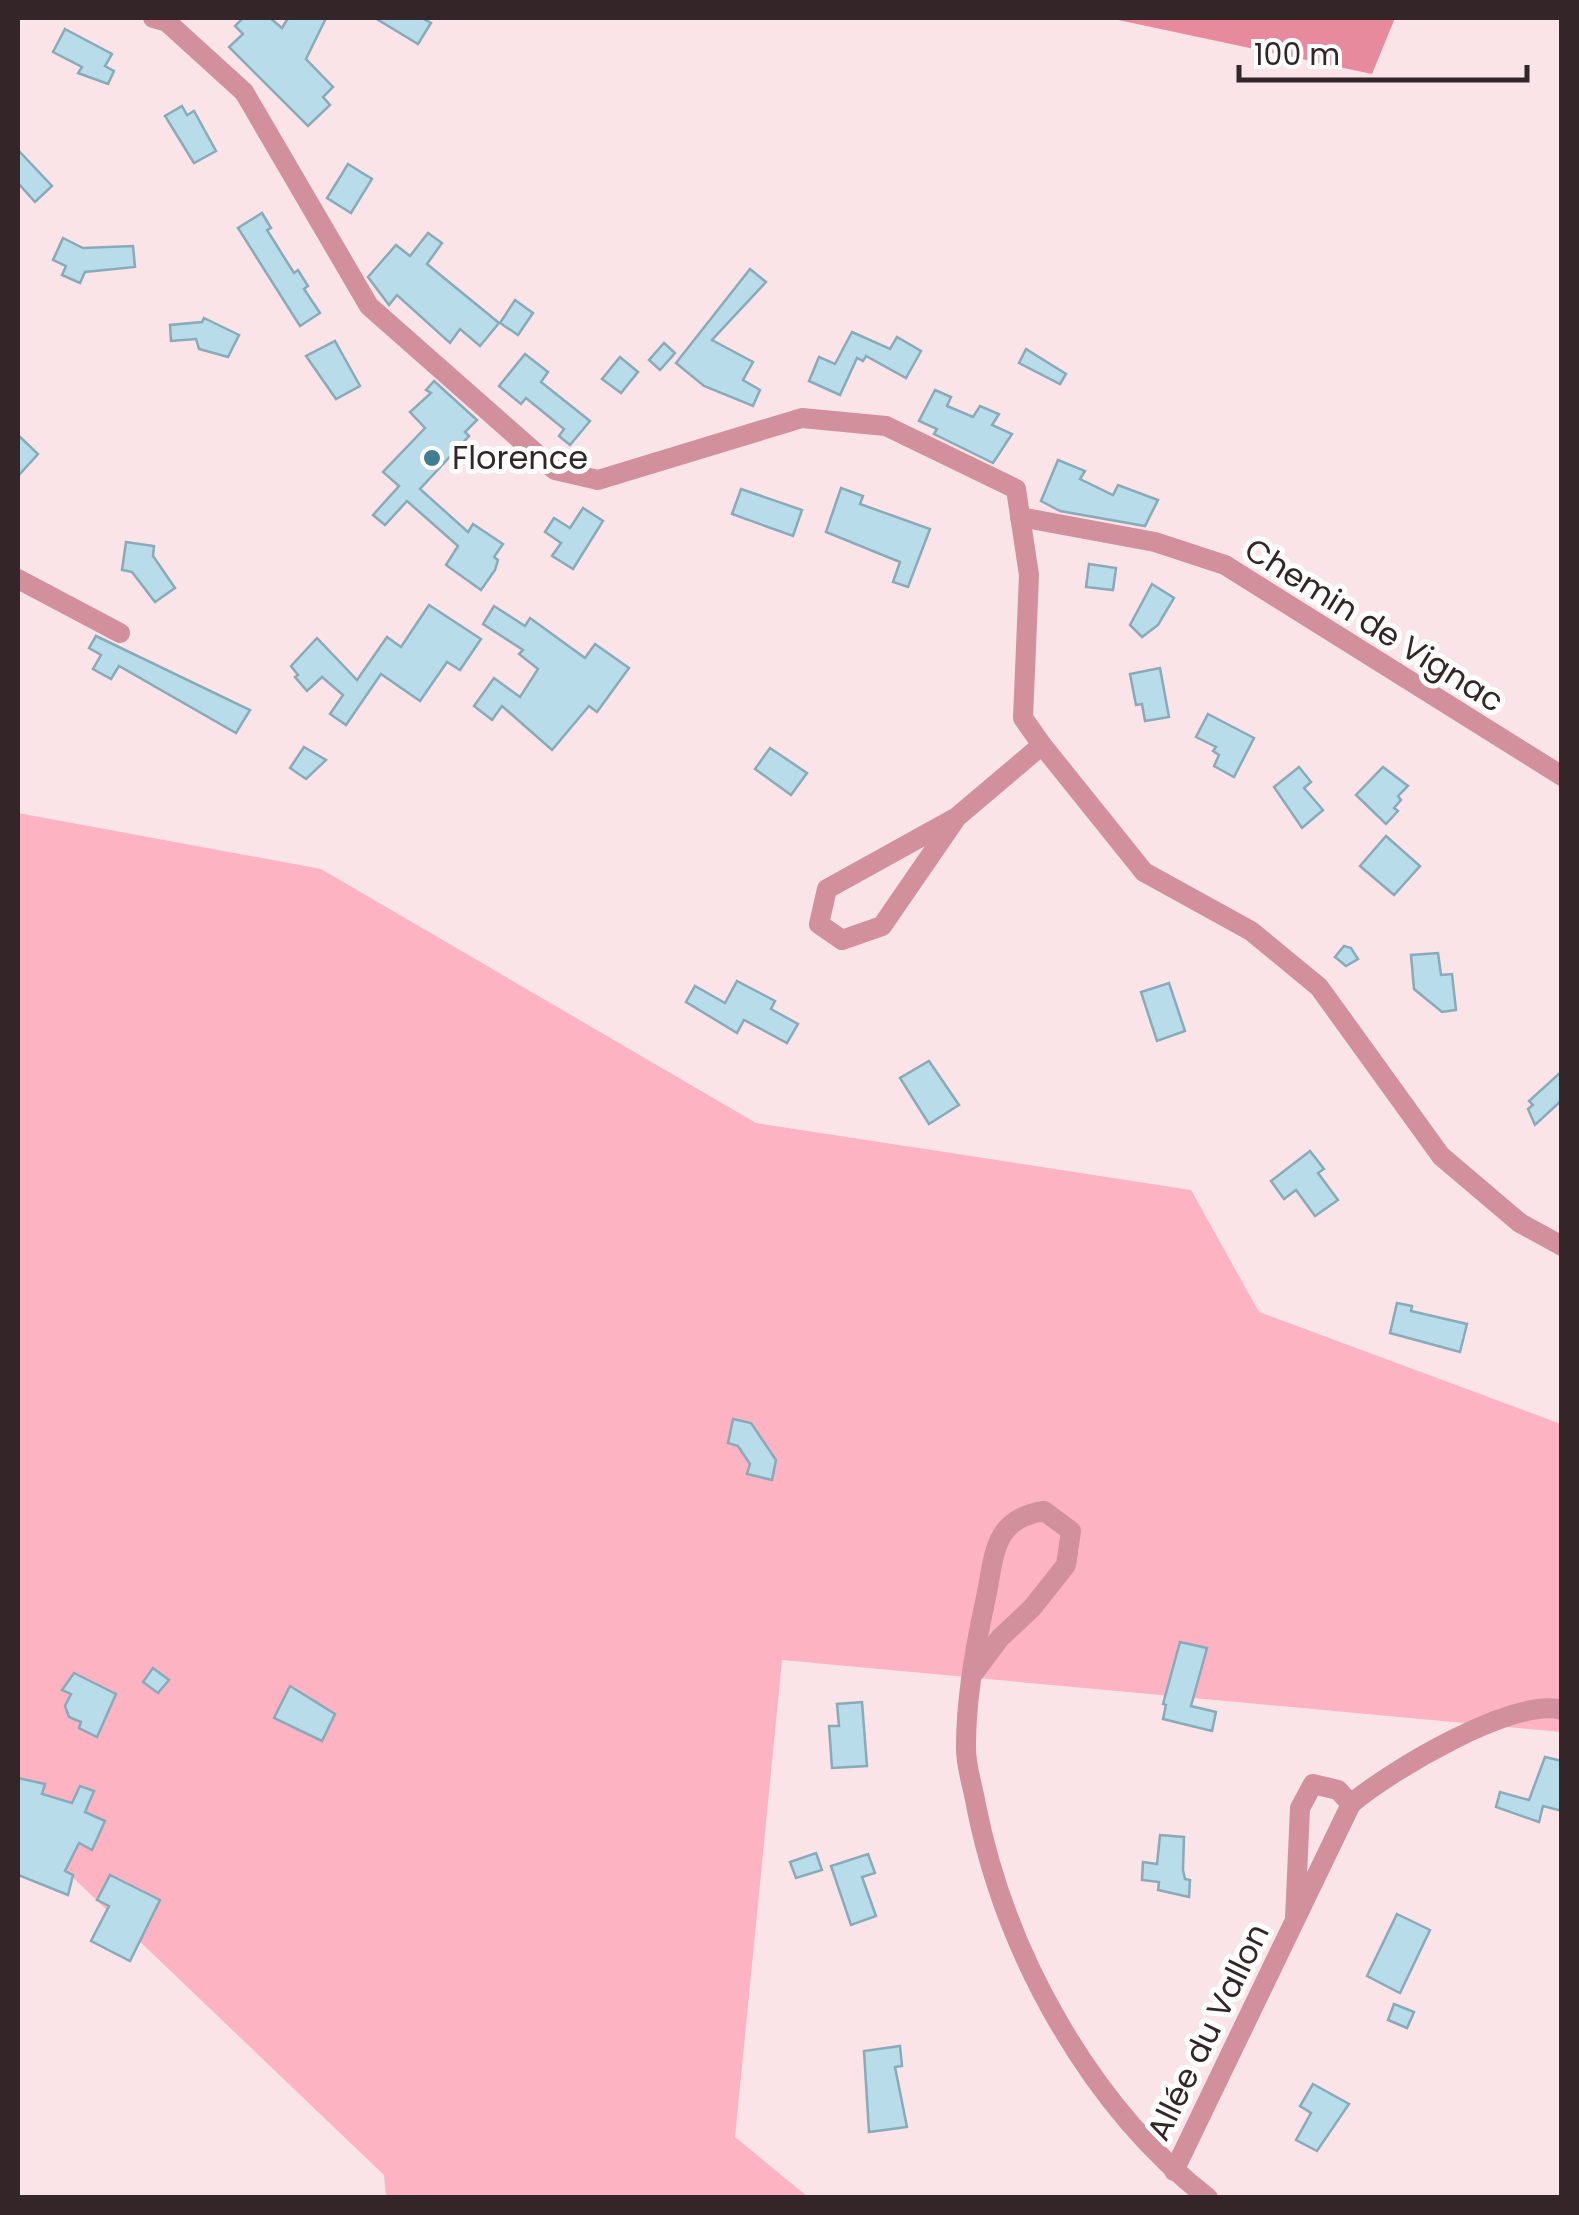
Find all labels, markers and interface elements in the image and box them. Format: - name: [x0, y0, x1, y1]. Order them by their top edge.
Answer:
- scale bar: [1239, 20, 1526, 82]
- text: 100 m: [1254, 33, 1340, 76]
- place label: Florence: [452, 435, 588, 480]
- marker: Florence: [421, 447, 443, 469]
- street label: Chemin de Vignac: [1236, 527, 1512, 723]
- street label: Allée du Vallon: [1136, 1916, 1280, 2148]

